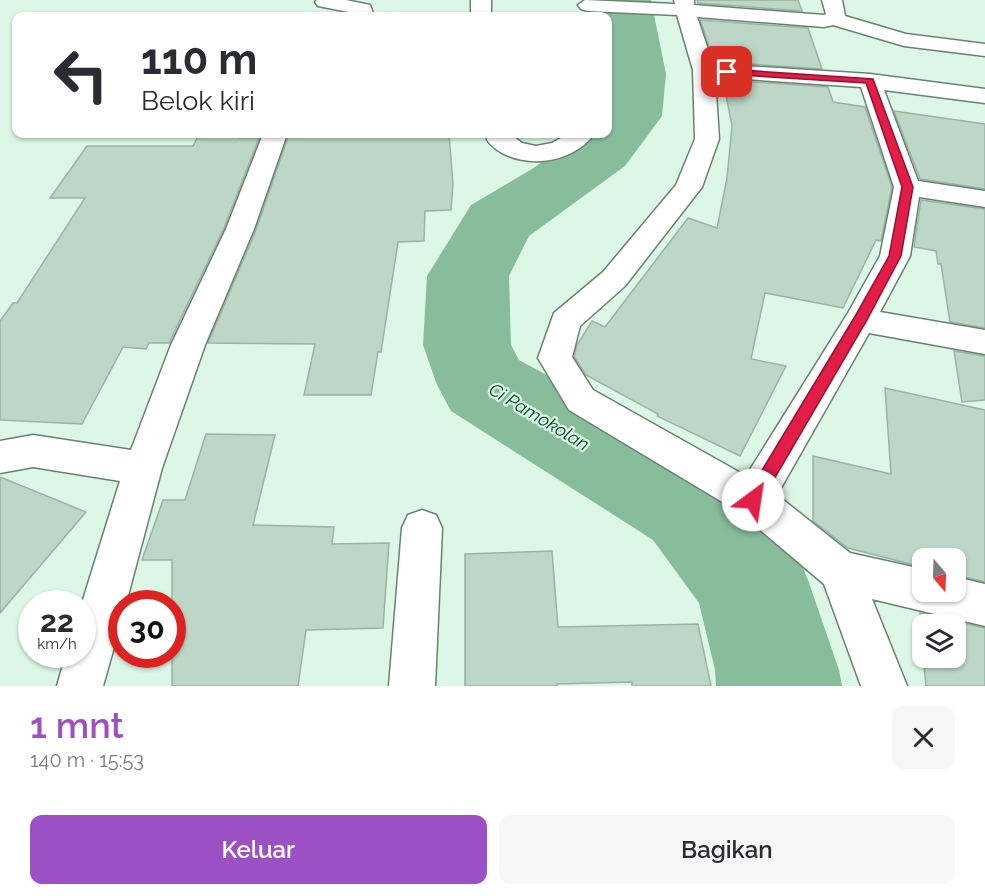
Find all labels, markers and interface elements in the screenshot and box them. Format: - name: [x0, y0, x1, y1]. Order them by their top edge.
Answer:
- text: 110 m: [141, 35, 257, 84]
- icon: left: [42, 36, 120, 114]
- pin: [701, 46, 752, 97]
- icon: arrive: [710, 55, 743, 88]
- text: Belok kiri: [141, 85, 255, 116]
- water label: Ci Pamokolan: [485, 378, 593, 455]
- position arrow: [721, 468, 785, 532]
- north arrow: [912, 548, 966, 602]
- map controls: [912, 548, 966, 668]
- speed limit sign: 30: [108, 590, 186, 668]
- text: 22: [40, 604, 74, 639]
- button: layers: [912, 614, 966, 668]
- text: km/h: [37, 635, 77, 653]
- text: 1 mnt: [30, 704, 124, 746]
- button: close: [892, 706, 955, 769]
- text: 140 m · 15:53: [30, 748, 144, 772]
- button: Keluar: [30, 815, 487, 884]
- button: Bagikan: [499, 815, 955, 884]

